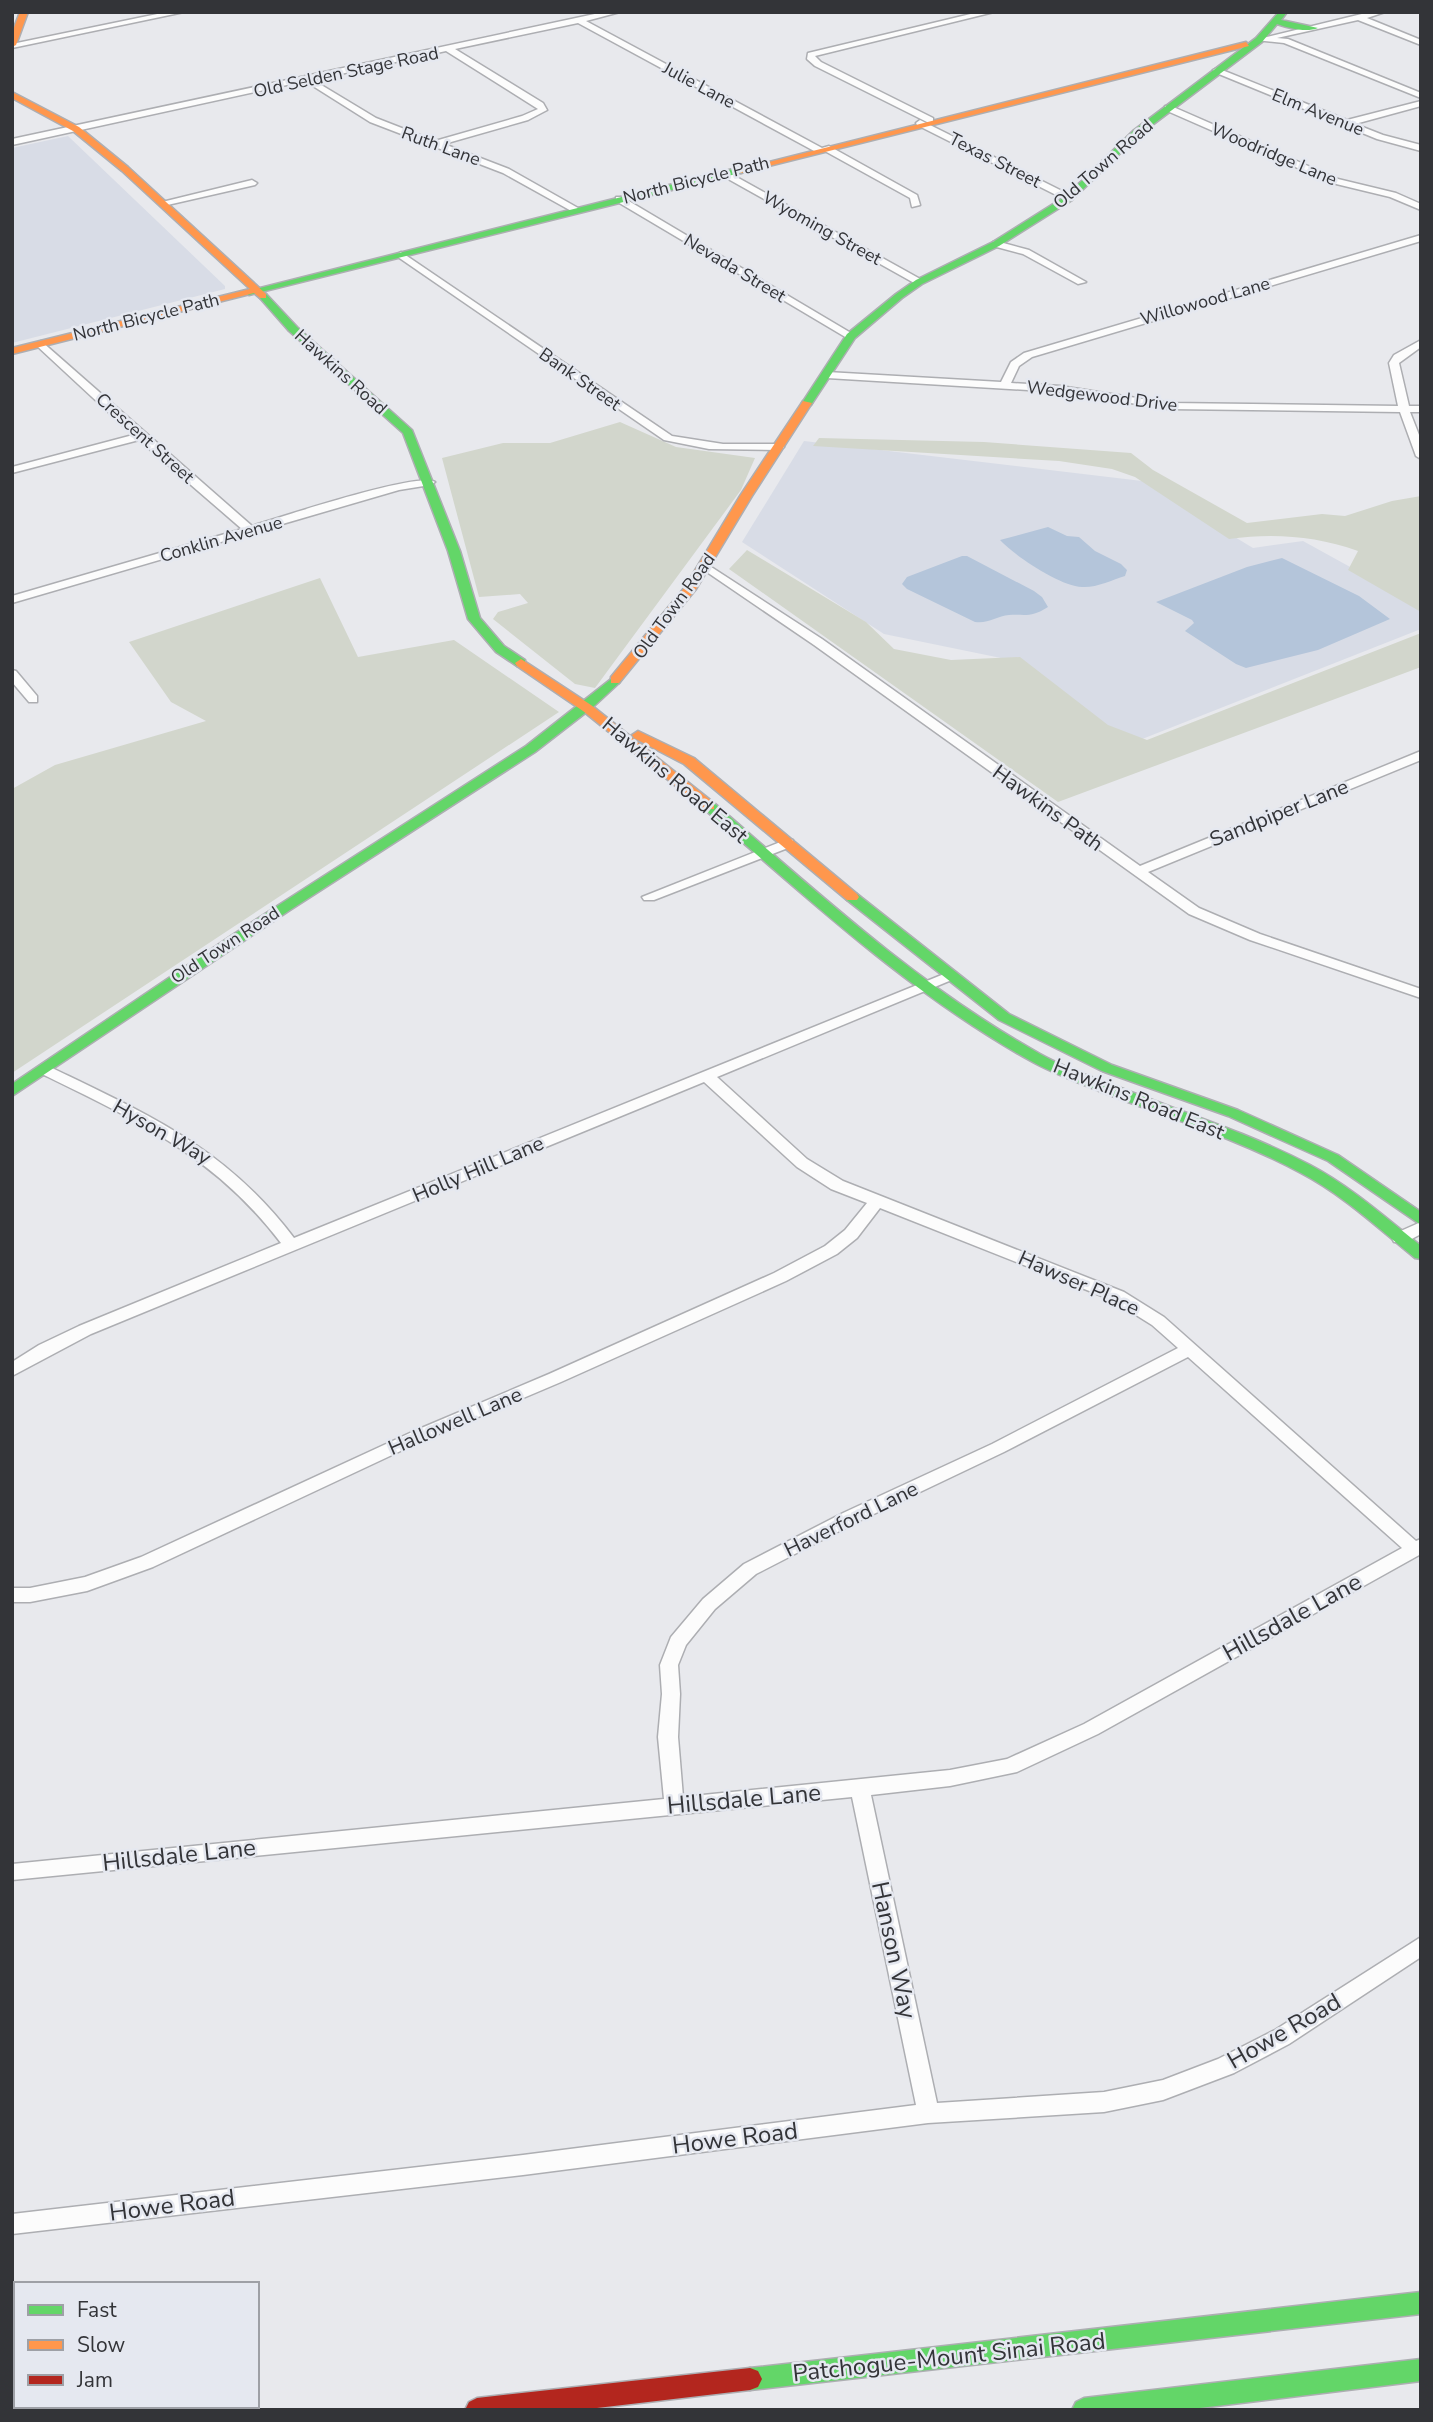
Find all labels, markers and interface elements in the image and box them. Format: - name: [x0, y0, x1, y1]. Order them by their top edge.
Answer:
- street label: Old Selden Stage Road: [251, 41, 441, 103]
- street label: Julie Lane: [658, 55, 739, 114]
- street label: Elm Avenue: [1268, 83, 1368, 141]
- street label: Old Town Road: [1048, 114, 1158, 214]
- street label: Woodridge Lane: [1208, 117, 1340, 191]
- street label: Ruth Lane: [398, 121, 484, 171]
- street label: Texas Street: [945, 127, 1046, 194]
- street label: North Bicycle Path: [620, 150, 772, 210]
- street label: Wyoming Street: [758, 185, 886, 271]
- street label: Nevada Street: [679, 228, 791, 308]
- street label: Willowood Lane: [1137, 271, 1273, 331]
- street label: North Bicycle Path: [70, 287, 222, 347]
- street label: Hawkins Road: [290, 324, 392, 420]
- street label: Bank Street: [534, 342, 626, 416]
- street label: Wedgewood Drive: [1025, 375, 1179, 417]
- street label: Crescent Street: [91, 387, 200, 489]
- street label: Conklin Avenue: [157, 510, 285, 568]
- street label: Old Town Road: [627, 548, 721, 664]
- street label: Hawkins Road East: [596, 711, 754, 850]
- street label: Hawkins Path: [987, 758, 1109, 858]
- street label: Sandpiper Lane: [1205, 772, 1353, 854]
- street label: Old Town Road: [166, 901, 284, 989]
- street label: Hawkins Road East: [1049, 1052, 1229, 1146]
- street label: Hyson Way: [108, 1093, 217, 1172]
- street label: Holly Hill Lane: [408, 1129, 548, 1209]
- street label: Hawser Place: [1014, 1244, 1144, 1322]
- street label: Hallowell Lane: [384, 1380, 526, 1462]
- street label: Haverford Lane: [779, 1474, 923, 1564]
- street label: Hillsdale Lane: [1217, 1566, 1367, 1668]
- street label: Hillsdale Lane: [666, 1776, 822, 1822]
- street label: Hillsdale Lane: [101, 1831, 257, 1879]
- street label: Hanson Way: [864, 1879, 924, 2022]
- street label: Howe Road: [1221, 1986, 1347, 2076]
- street label: Howe Road: [670, 2114, 800, 2162]
- street label: Howe Road: [107, 2181, 237, 2229]
- legend: [14, 2282, 259, 2408]
- text: Fast: [77, 2296, 117, 2324]
- street label: Patchogue-Mount Sinai Road: [791, 2325, 1107, 2389]
- text: Slow: [77, 2331, 126, 2359]
- text: Jam: [76, 2366, 113, 2394]

